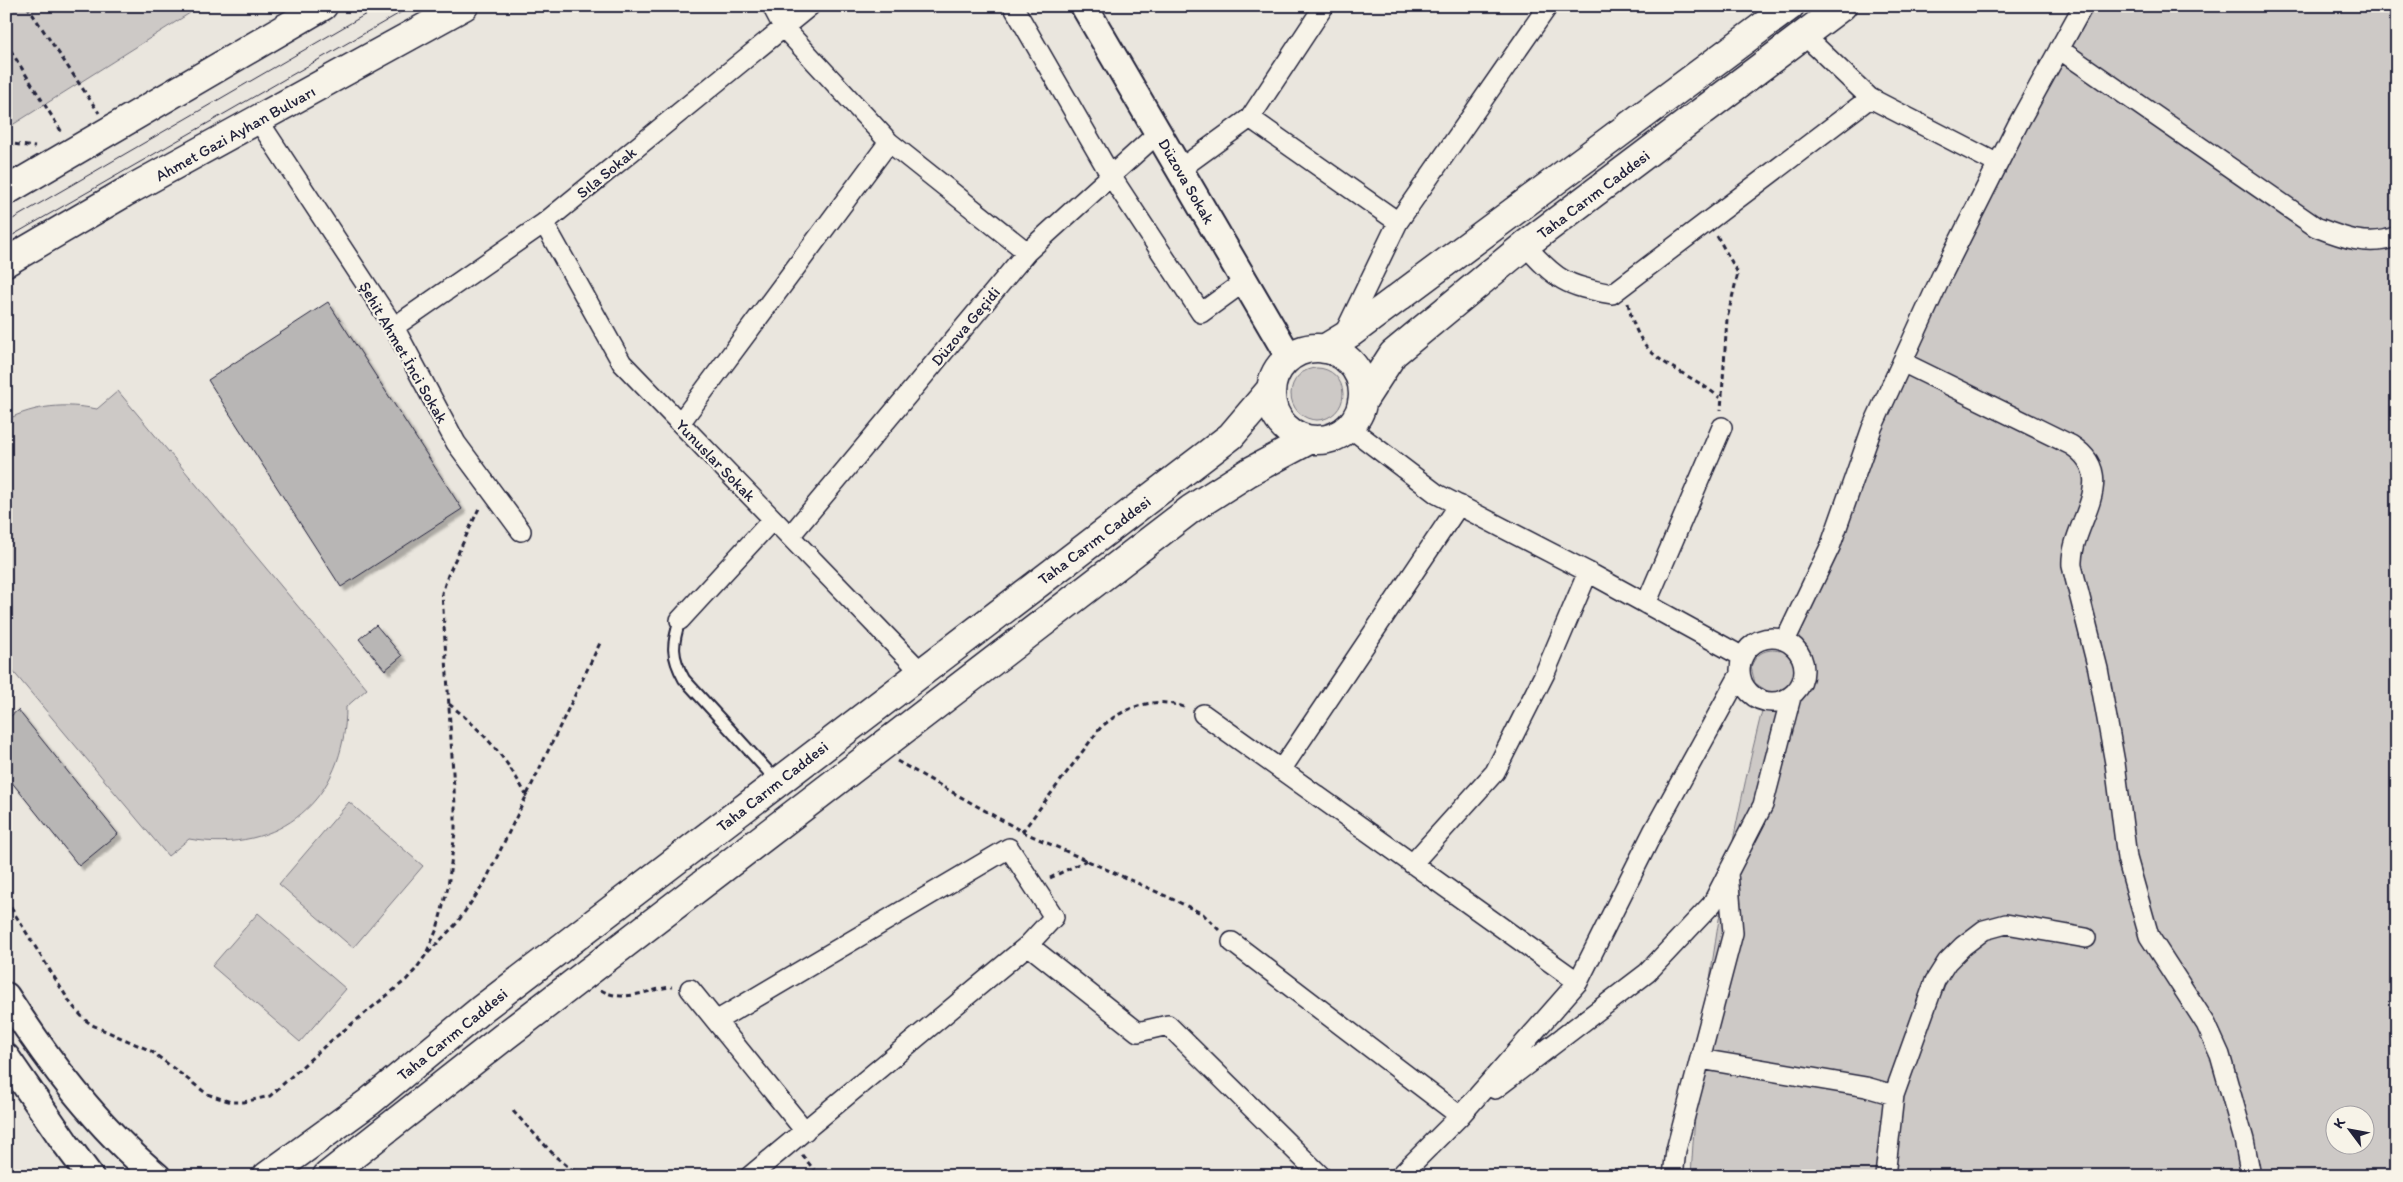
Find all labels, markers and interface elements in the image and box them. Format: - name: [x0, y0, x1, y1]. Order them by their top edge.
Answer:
- street label: Ahmet Gazi Ayhan Bulvarı: [152, 82, 319, 185]
- street label: Düzova Sokak: [1154, 135, 1219, 228]
- street label: Sıla Sokak: [573, 142, 641, 202]
- street label: Taha Carım Caddesi: [1533, 146, 1653, 243]
- street label: Şehit Ahmet İnci Sokak: [355, 278, 452, 427]
- street label: Düzova Geçidi: [927, 283, 1004, 370]
- street label: Yunuslar Sokak: [672, 415, 760, 506]
- street label: Taha Carım Caddesi: [1034, 492, 1154, 589]
- street label: Taha Carım Caddesi: [713, 737, 832, 836]
- street label: Taha Carım Caddesi: [393, 984, 511, 1085]
- north arrow: [2326, 1104, 2376, 1154]
- text: K: [2330, 1114, 2350, 1132]

